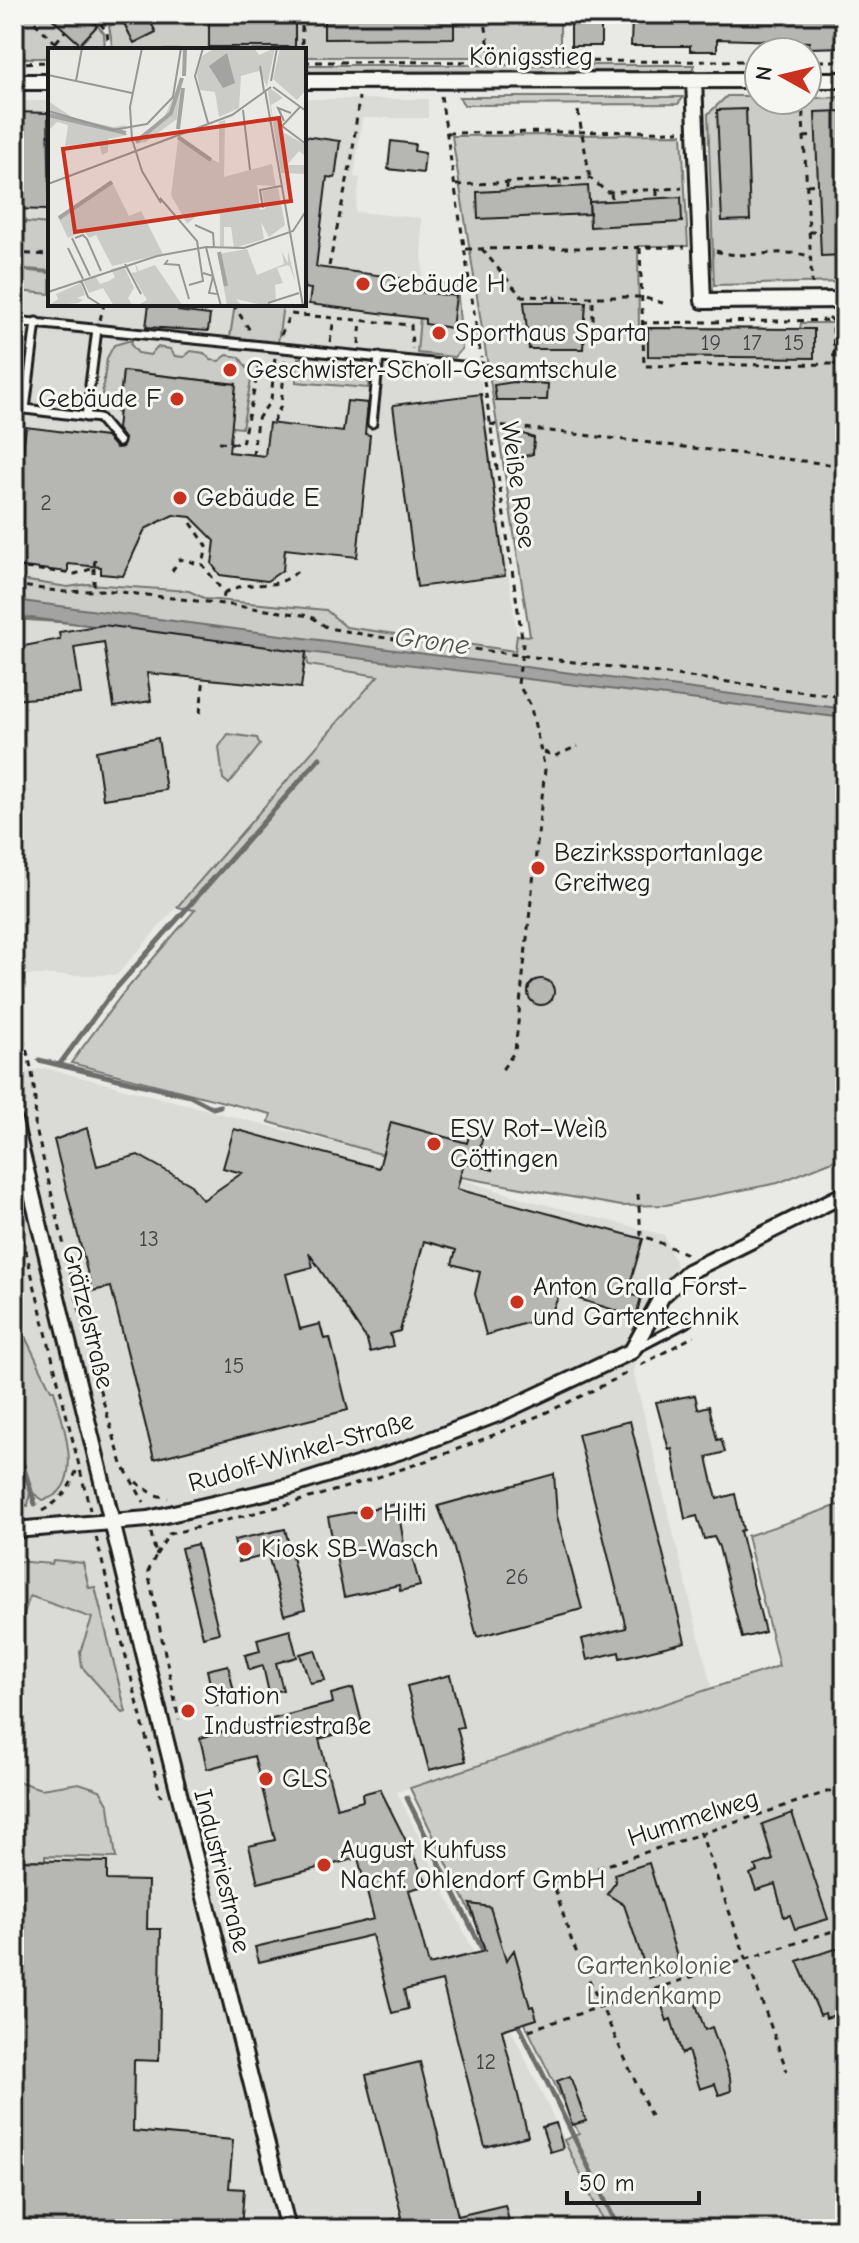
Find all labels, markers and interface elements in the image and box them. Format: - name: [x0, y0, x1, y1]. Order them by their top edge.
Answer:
- north arrow: [743, 36, 823, 116]
- street label: Königsstieg: [469, 42, 593, 72]
- inset map: [48, 48, 306, 306]
- text: N: [750, 64, 778, 82]
- place label: Gebäude H: [379, 269, 506, 299]
- marker: Gebäude H: [354, 275, 372, 293]
- place label: Sporthaus Sparta: [455, 318, 647, 348]
- marker: Sporthaus Sparta: [430, 324, 448, 342]
- house number: 19: [701, 330, 721, 356]
- house number: 17: [742, 330, 762, 356]
- house number: 15: [784, 330, 804, 356]
- place label: Geschwister-Scholl-Gesamtschule: [246, 355, 617, 385]
- marker: Geschwister-Scholl-Gesamtschule: [221, 361, 239, 379]
- place label: Gebäude F: [38, 384, 161, 414]
- marker: Gebäude F: [168, 390, 186, 408]
- street label: Weiße Rose: [494, 420, 542, 550]
- place label: Gebäude E: [196, 483, 319, 513]
- marker: Gebäude E: [171, 489, 189, 507]
- house number: 2: [40, 490, 52, 516]
- water label: Grone: [393, 621, 471, 661]
- place label: Bezirkssportanlage Greitweg: [554, 838, 763, 898]
- marker: Bezirkssportanlage Greitweg: [529, 859, 547, 877]
- place label: ESV Rot–Weìß Göttingen: [450, 1114, 608, 1174]
- marker: ESV Rot–Weìß Göttingen: [425, 1135, 443, 1153]
- house number: 13: [139, 1226, 159, 1252]
- street label: Grätzelstraße: [56, 1242, 120, 1392]
- place label: Anton Gralla Forst- und Gartentechnik: [533, 1272, 748, 1332]
- marker: Anton Gralla Forst- und Gartentechnik: [508, 1293, 526, 1311]
- house number: 15: [224, 1353, 244, 1379]
- street label: Rudolf-Winkel-Straße: [185, 1405, 417, 1499]
- place label: Hilti: [383, 1498, 427, 1528]
- marker: Hilti: [358, 1504, 376, 1522]
- place label: Kiosk SB-Wasch: [261, 1534, 439, 1564]
- marker: Kiosk SB-Wasch: [236, 1540, 254, 1558]
- house number: 26: [505, 1564, 529, 1590]
- place label: Station Industriestraße: [204, 1681, 371, 1741]
- marker: Station Industriestraße: [179, 1702, 197, 1720]
- place label: GLS: [282, 1764, 328, 1794]
- marker: GLS: [257, 1770, 275, 1788]
- street label: Hummelweg: [624, 1783, 762, 1853]
- street label: Industriestraße: [187, 1786, 257, 1956]
- place label: August Kuhfuss Nachf. Ohlendorf GmbH: [340, 1835, 605, 1895]
- marker: August Kuhfuss Nachf. Ohlendorf GmbH: [315, 1856, 333, 1874]
- park label: Gartenkolonie Lindenkamp: [577, 1951, 732, 2011]
- house number: 12: [476, 2049, 496, 2075]
- scale bar: [567, 2155, 699, 2205]
- text: 50 m: [579, 2169, 635, 2197]

